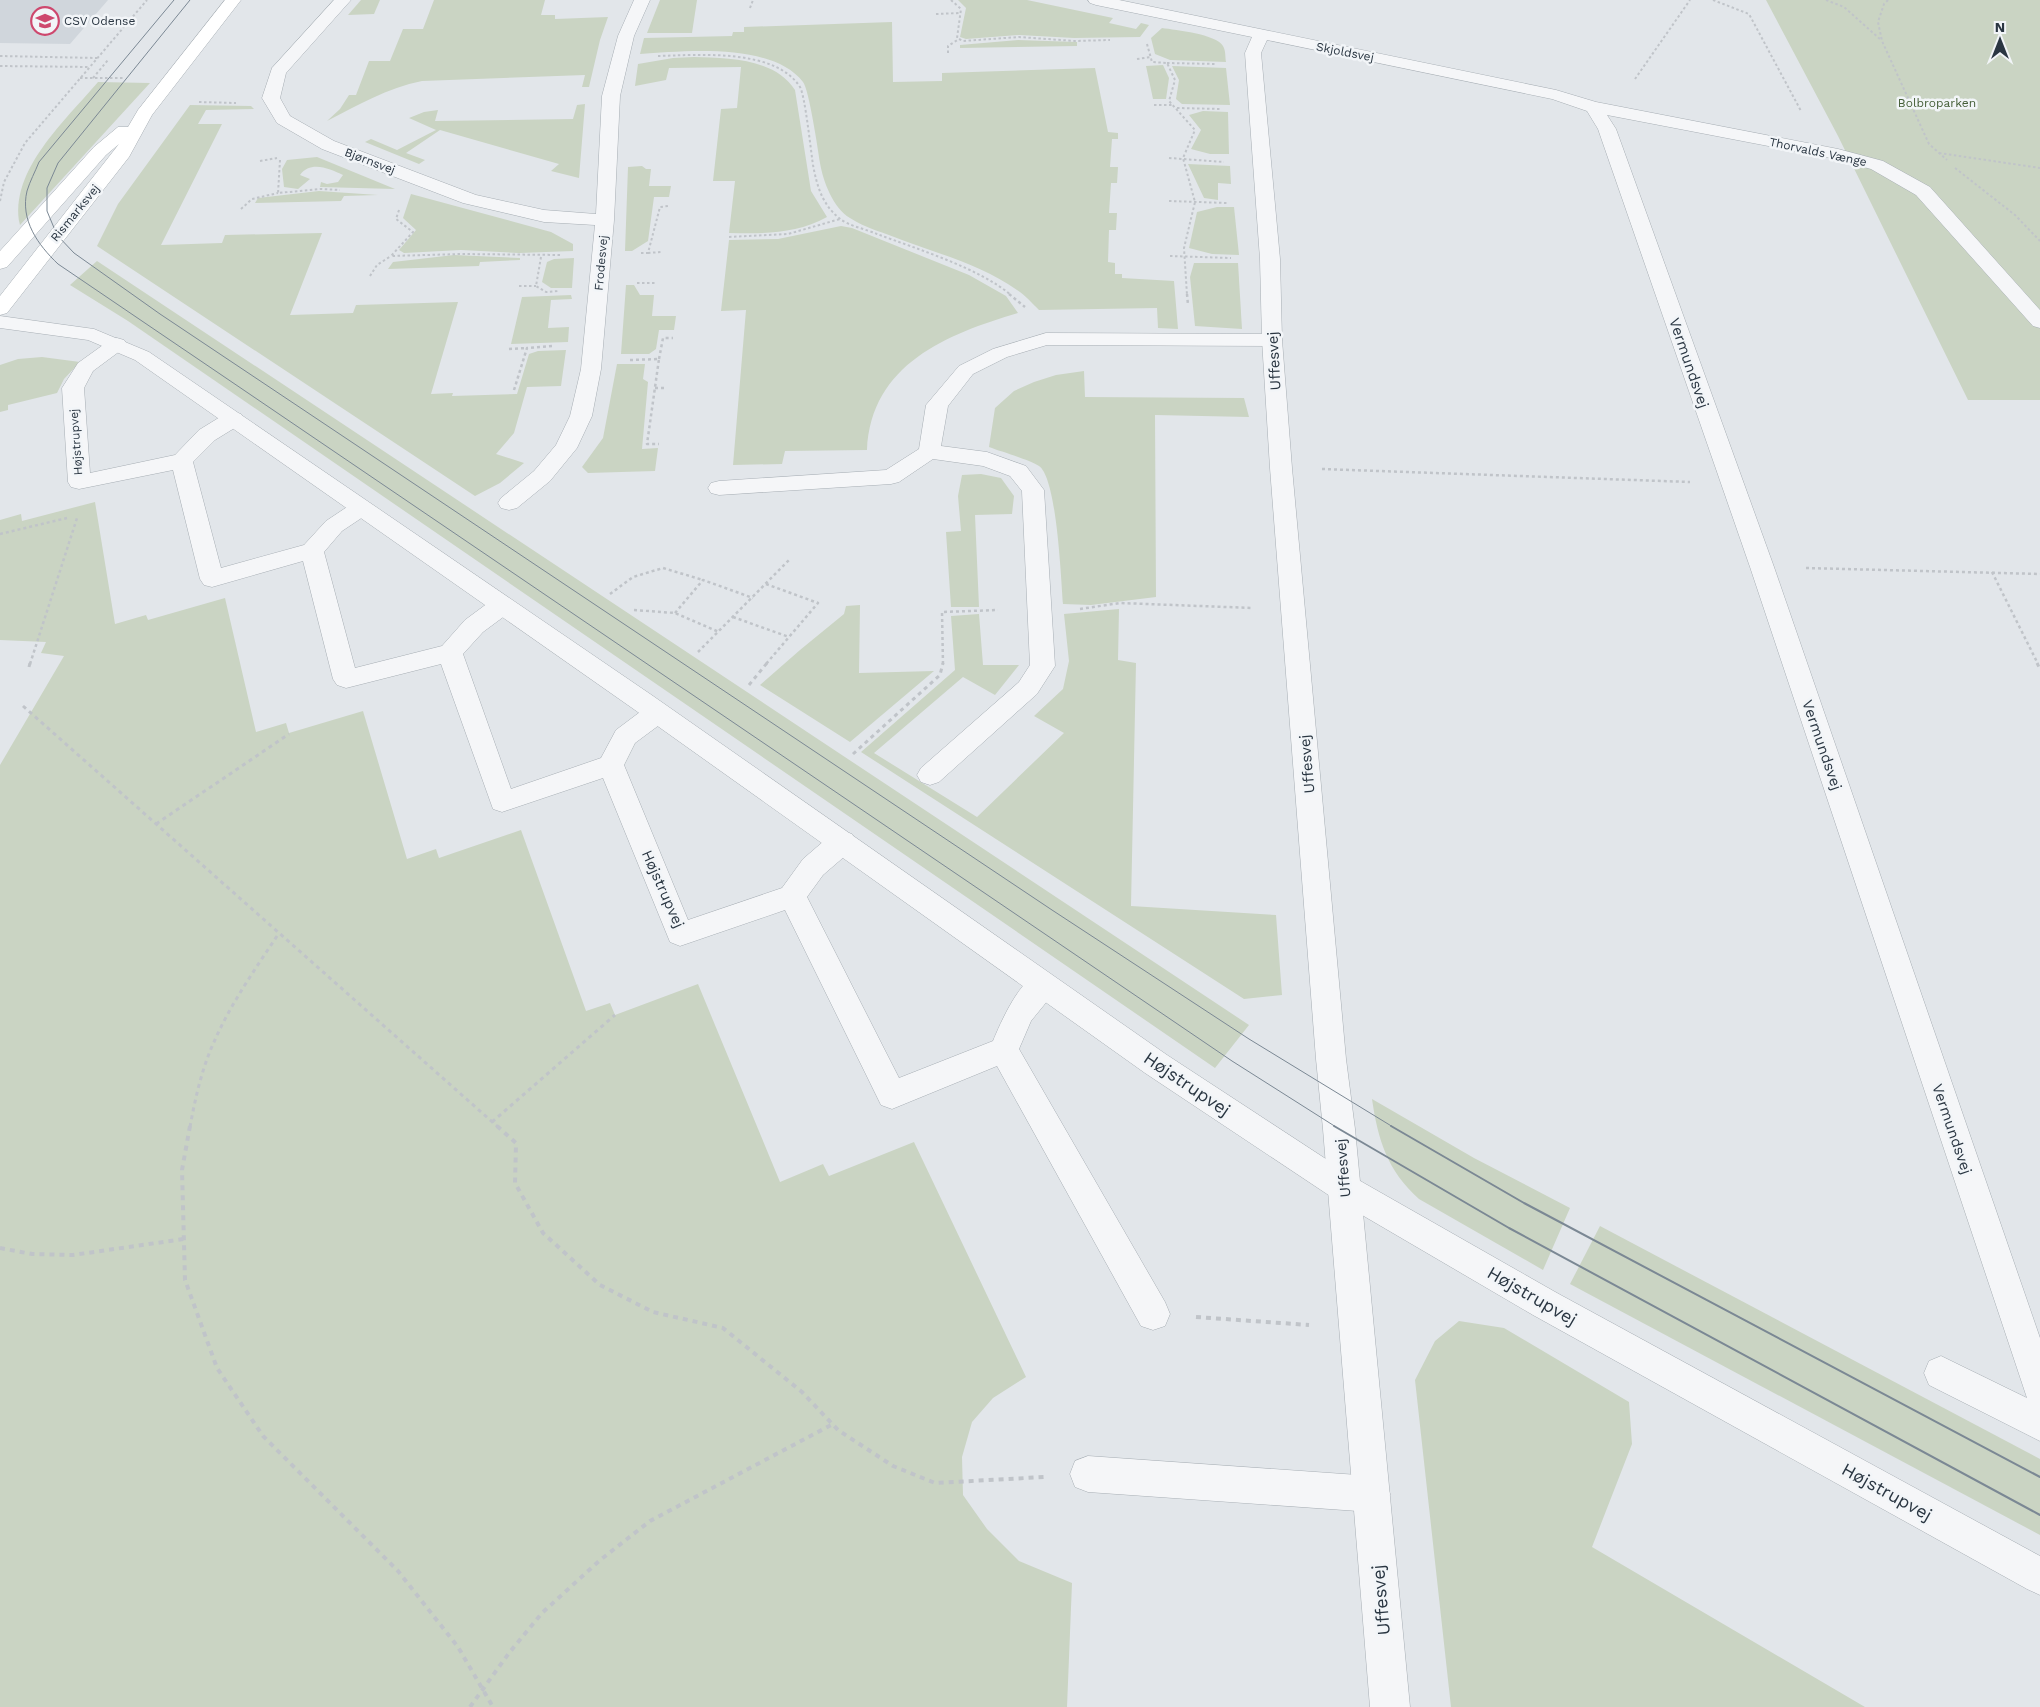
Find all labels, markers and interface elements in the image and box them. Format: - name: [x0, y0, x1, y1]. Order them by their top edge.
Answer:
- school or university icon: CSV Odense: [30, 6, 60, 36]
- place label: CSV Odense: [64, 14, 135, 28]
- north arrow: [1975, 15, 2025, 65]
- text: N: [1995, 19, 2005, 35]
- street label: Skjoldsvej: [1315, 40, 1375, 64]
- park label: Bolbroparken: [1898, 96, 1976, 110]
- street label: Thorvalds Vænge: [1768, 135, 1868, 169]
- street label: Bjørnsvej: [343, 145, 397, 177]
- street label: Rismarksvej: [48, 181, 102, 245]
- street label: Frodesvej: [592, 235, 610, 291]
- street label: Vermundsvej: [1665, 316, 1713, 410]
- street label: Uffesvej: [1263, 331, 1285, 391]
- street label: Højstrupvej: [67, 408, 85, 476]
- street label: Vermundsvej: [1798, 698, 1846, 792]
- street label: Uffesvej: [1295, 734, 1319, 794]
- street label: Højstrupvej: [638, 847, 688, 931]
- street label: Højstrupvej: [1140, 1047, 1235, 1120]
- street label: Vermundsvej: [1928, 1082, 1976, 1176]
- street label: Uffesvej: [1331, 1138, 1355, 1198]
- street label: Højstrupvej: [1484, 1261, 1581, 1330]
- street label: Højstrupvej: [1838, 1458, 1936, 1525]
- street label: Uffesvej: [1367, 1564, 1394, 1636]

